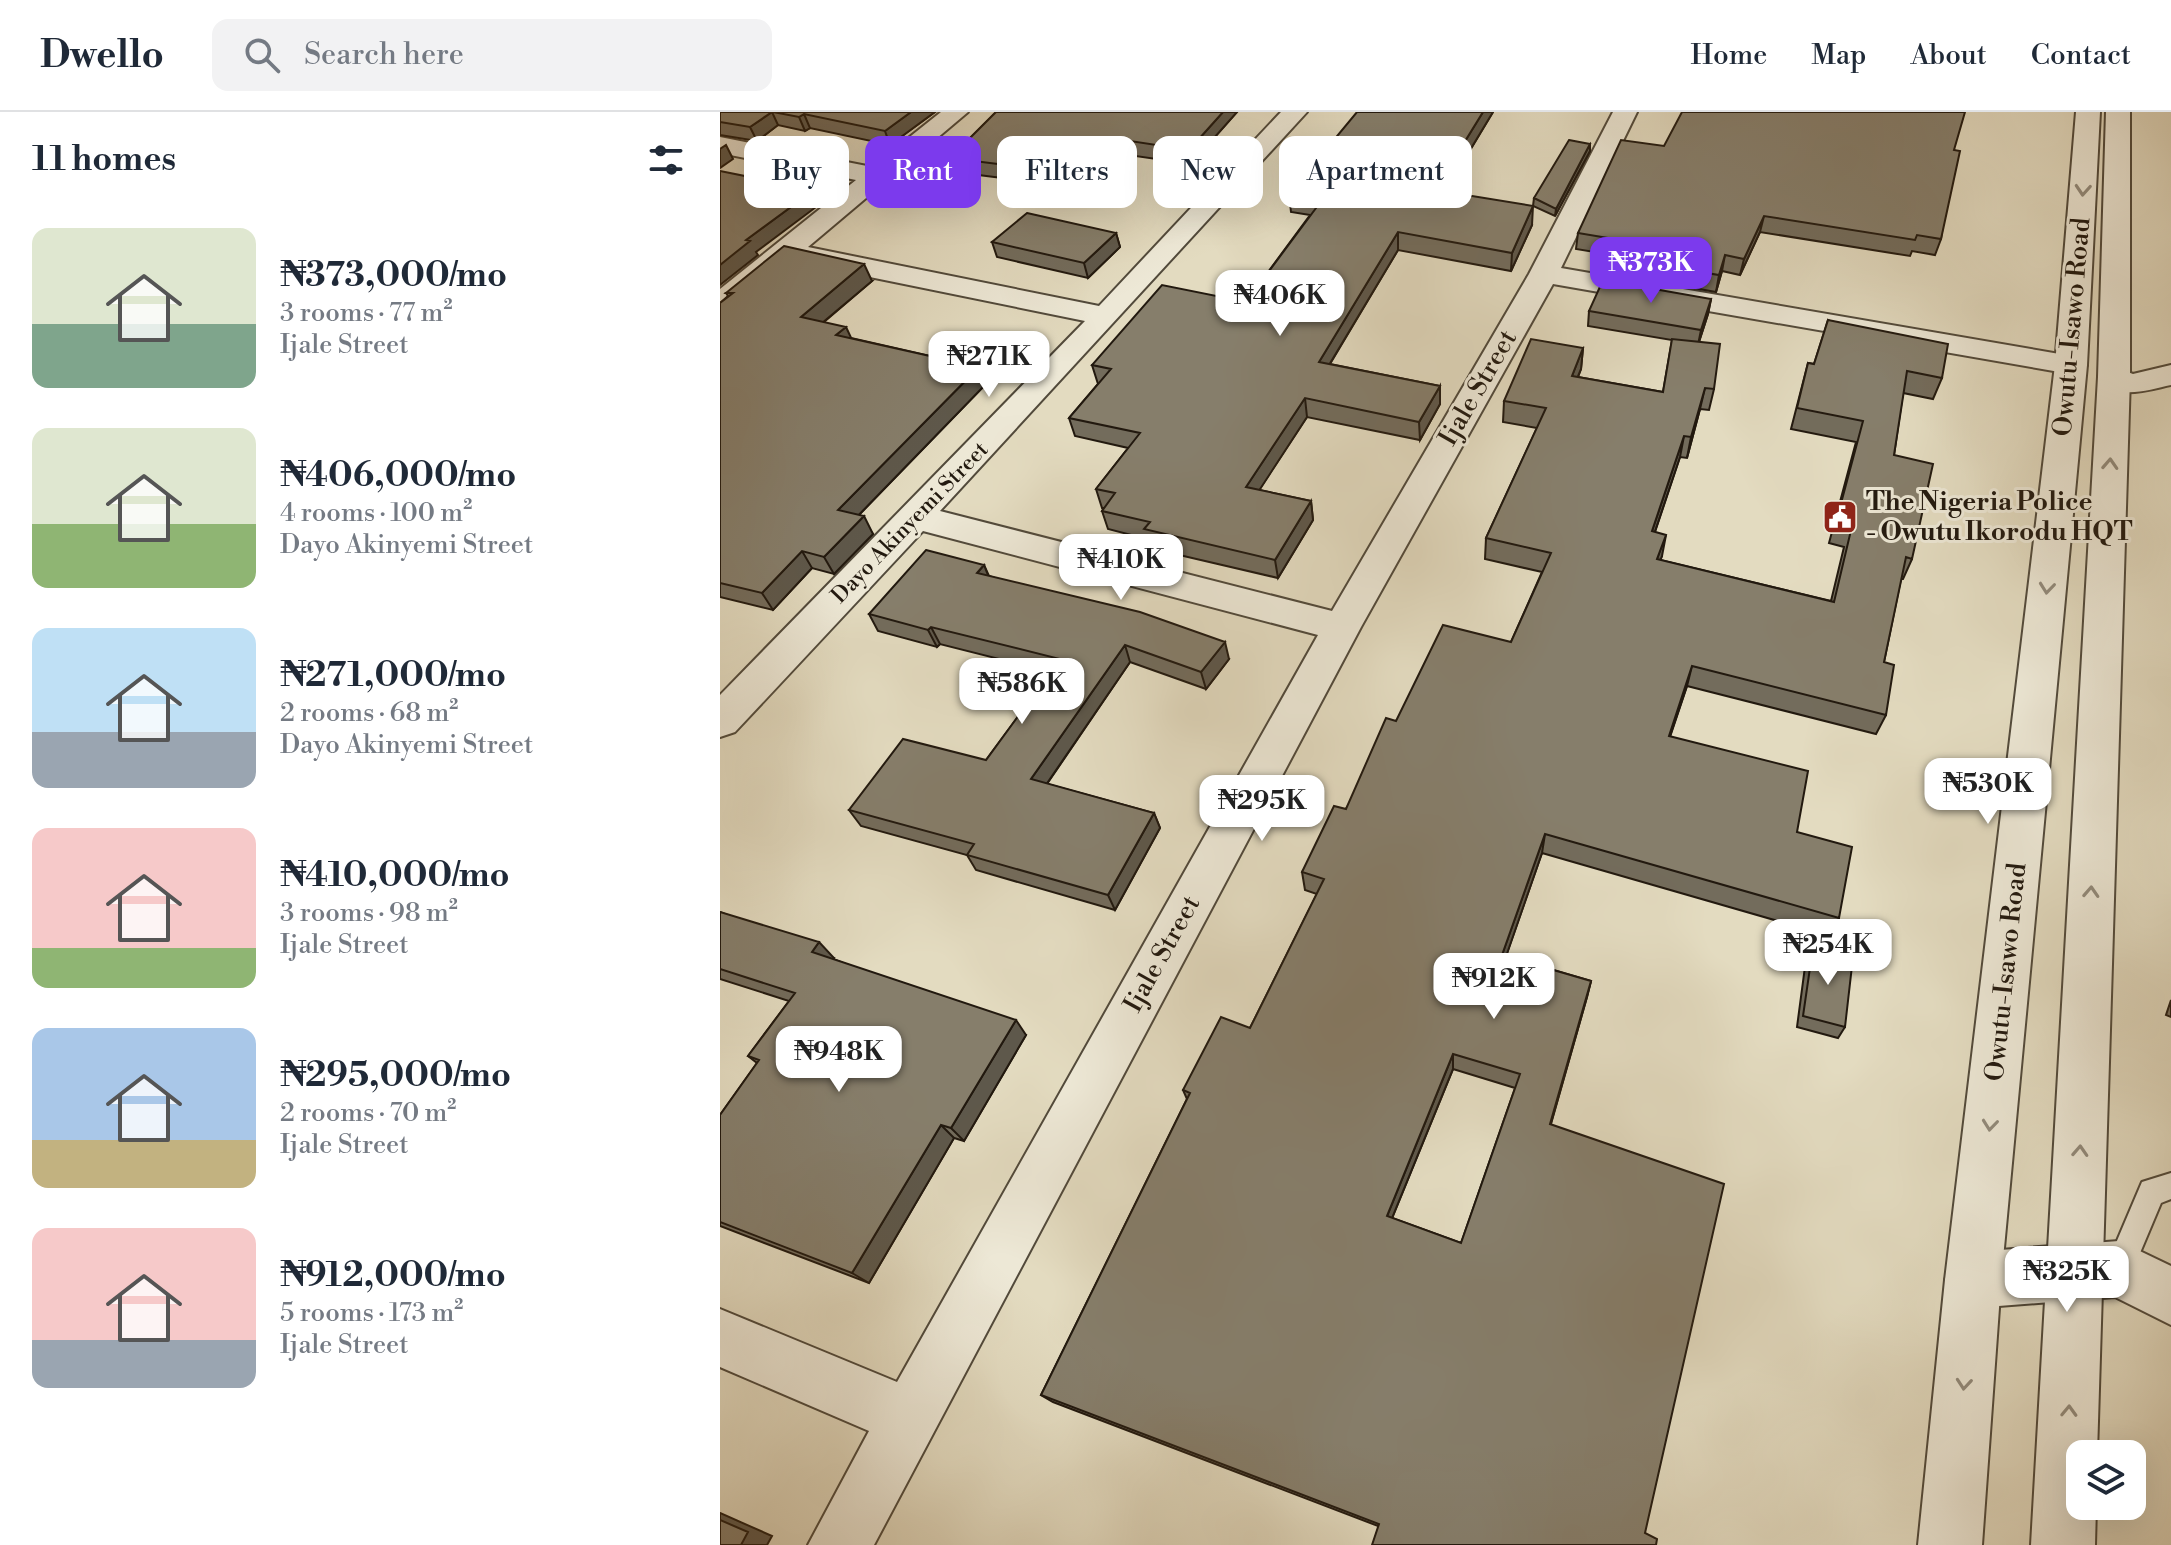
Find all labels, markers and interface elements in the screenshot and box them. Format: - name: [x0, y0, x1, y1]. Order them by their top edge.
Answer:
- search box: [212, 19, 772, 91]
- text: Dwello: [40, 32, 164, 79]
- icon: search: [240, 33, 284, 77]
- text: Search here: [304, 36, 464, 74]
- text: Home: [1691, 38, 1767, 73]
- text: Map: [1811, 38, 1866, 73]
- text: About: [1910, 38, 1987, 73]
- text: Contact: [2031, 38, 2131, 73]
- chip: Buy: [744, 136, 849, 208]
- chip: Rent: [865, 136, 981, 208]
- chip: Filters: [997, 136, 1137, 208]
- chip: New: [1153, 136, 1263, 208]
- chip: Apartment: [1279, 136, 1472, 208]
- icon: filters: [644, 138, 688, 182]
- text: 11 homes: [32, 139, 176, 181]
- one-way arrow: [2075, 184, 2092, 197]
- street label: Owutu-Isawo Road: [2046, 216, 2098, 438]
- pin: ₦373K: [1595, 237, 1707, 305]
- text: ₦373K: [1608, 247, 1694, 279]
- text: ₦373,000/mo: [280, 255, 507, 297]
- icon: home: [96, 260, 192, 356]
- pin: ₦406K: [1224, 270, 1336, 338]
- text: ₦406K: [1233, 280, 1327, 312]
- text: 3 rooms · 77 m²: [280, 297, 452, 329]
- street label: Ijale Street: [1432, 324, 1524, 452]
- text: Ijale Street: [280, 329, 408, 361]
- pin: ₦271K: [933, 331, 1045, 399]
- text: ₦271K: [947, 341, 1032, 373]
- street label: Dayo Akinyemi Street: [826, 436, 994, 609]
- text: ₦406,000/mo: [280, 455, 516, 497]
- one-way arrow: [2101, 457, 2118, 470]
- icon: home: [96, 460, 192, 556]
- place label: The Nigeria Police - Owutu Ikorodu HQT: [1866, 486, 2133, 548]
- text: 4 rooms · 100 m²: [280, 497, 472, 529]
- public building icon: The Nigeria Police - Owutu Ikorodu HQT: [1821, 498, 1859, 536]
- text: Dayo Akinyemi Street: [280, 529, 533, 561]
- pin: ₦410K: [1065, 534, 1177, 602]
- text: ₦410K: [1077, 544, 1165, 576]
- one-way arrow: [2039, 582, 2056, 595]
- text: ₦271,000/mo: [280, 655, 506, 697]
- pin: ₦586K: [966, 658, 1078, 726]
- icon: home: [96, 660, 192, 756]
- text: ₦586K: [977, 668, 1067, 700]
- text: 2 rooms · 68 m²: [280, 697, 458, 729]
- text: Dayo Akinyemi Street: [280, 729, 533, 761]
- pin: ₦530K: [1932, 758, 2044, 826]
- text: ₦530K: [1942, 768, 2034, 800]
- pin: ₦295K: [1206, 775, 1318, 843]
- text: ₦295K: [1217, 785, 1307, 817]
- text: ₦410,000/mo: [280, 855, 510, 897]
- icon: home: [96, 860, 192, 956]
- street label: Owutu-Isawo Road: [1979, 861, 2033, 1083]
- one-way arrow: [2083, 885, 2100, 898]
- street label: Ijale Street: [1117, 890, 1207, 1018]
- text: 3 rooms · 98 m²: [280, 897, 458, 929]
- pin: ₦254K: [1772, 919, 1884, 987]
- text: Ijale Street: [280, 929, 408, 961]
- text: ₦254K: [1783, 929, 1873, 961]
- pin: ₦912K: [1438, 953, 1550, 1021]
- text: ₦912K: [1451, 963, 1537, 995]
- pin: ₦948K: [783, 1026, 895, 1094]
- text: ₦948K: [794, 1036, 884, 1068]
- text: ₦295,000/mo: [280, 1055, 511, 1097]
- icon: home: [96, 1060, 192, 1156]
- text: 2 rooms · 70 m²: [280, 1097, 456, 1129]
- one-way arrow: [1981, 1119, 1998, 1132]
- text: Ijale Street: [280, 1129, 408, 1161]
- one-way arrow: [2071, 1144, 2088, 1157]
- pin: ₦325K: [2011, 1246, 2123, 1314]
- text: ₦912,000/mo: [280, 1255, 506, 1297]
- text: ₦325K: [2023, 1256, 2111, 1288]
- icon: home: [96, 1260, 192, 1356]
- text: 5 rooms · 173 m²: [280, 1297, 463, 1329]
- text: Ijale Street: [280, 1329, 408, 1361]
- one-way arrow: [1956, 1378, 1973, 1391]
- one-way arrow: [2060, 1404, 2077, 1417]
- map controls: [2066, 1440, 2146, 1520]
- button: layers: [2066, 1440, 2146, 1520]

